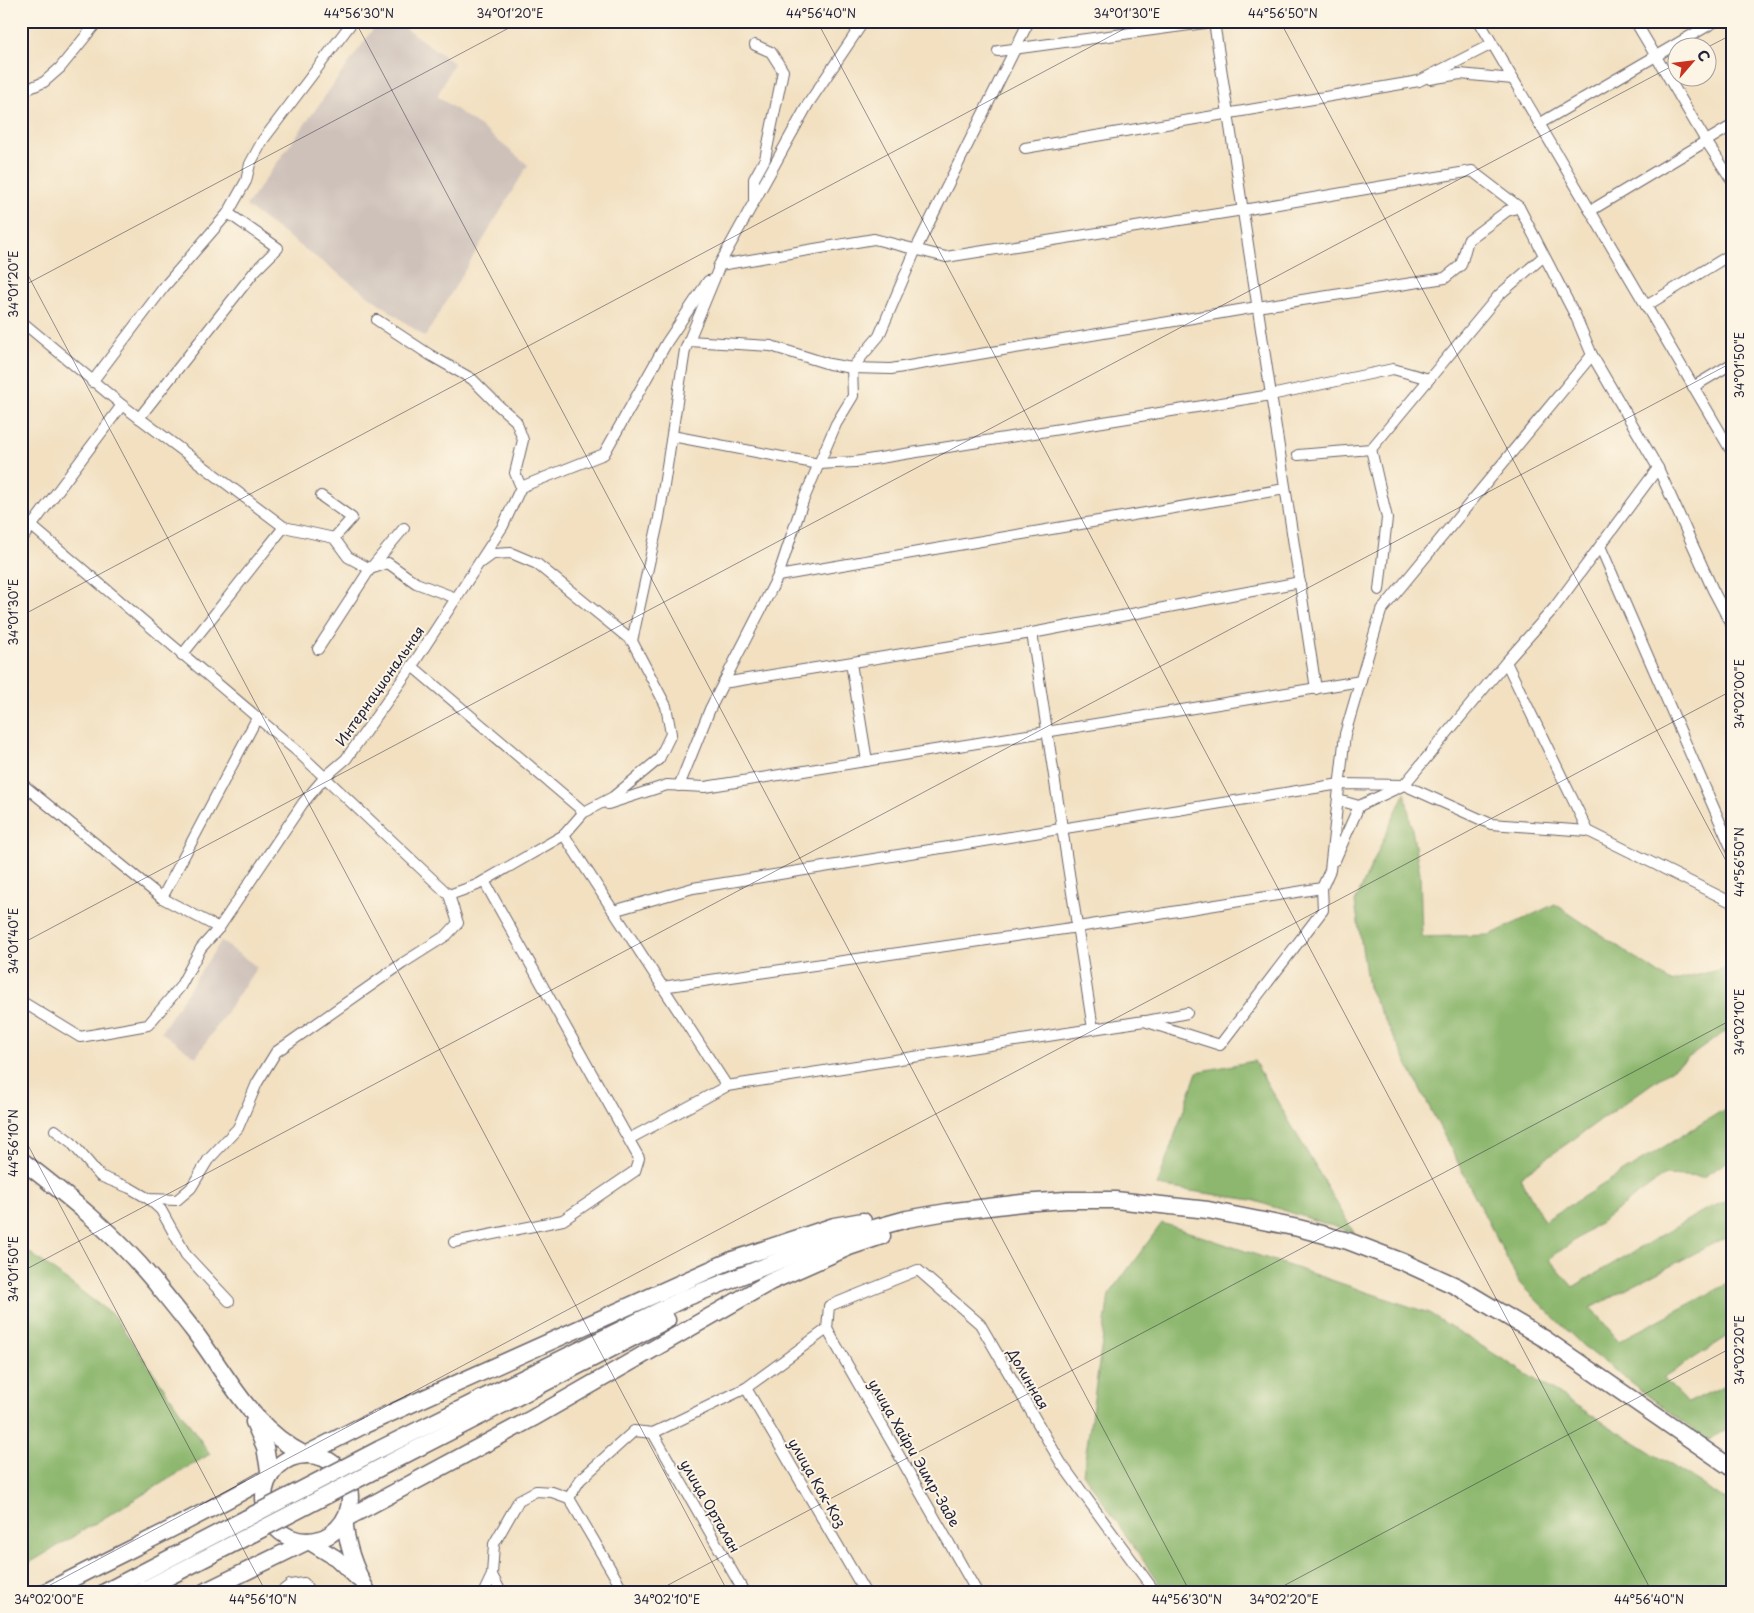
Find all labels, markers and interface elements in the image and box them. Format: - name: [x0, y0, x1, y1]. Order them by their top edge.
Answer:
- text: 44°56'30"N: [324, 4, 394, 22]
- text: 34°01'20"E: [476, 4, 544, 22]
- text: 44°56'40"N: [786, 4, 856, 22]
- text: 34°01'30"E: [1094, 4, 1160, 22]
- text: 44°56'50"N: [1248, 4, 1318, 22]
- north arrow: [1666, 38, 1716, 88]
- text: С: [1692, 46, 1716, 65]
- text: 34°01'20"E: [4, 250, 22, 318]
- text: 34°01'50"E: [1730, 332, 1748, 398]
- text: 34°01'30"E: [4, 579, 22, 645]
- street label: Интернациональная: [330, 621, 429, 750]
- text: 34°02'00"E: [1730, 659, 1748, 729]
- text: 44°56'50"N: [1730, 827, 1748, 897]
- text: 34°01'40"E: [4, 908, 22, 974]
- text: 34°02'10"E: [1730, 989, 1748, 1055]
- text: 44°56'10"N: [4, 1109, 22, 1177]
- text: 34°01'50"E: [4, 1236, 22, 1302]
- text: 34°02'20"E: [1730, 1315, 1748, 1385]
- street label: Долинная: [1002, 1343, 1054, 1413]
- street label: улица Хайри Эимр-Заде: [863, 1375, 966, 1531]
- street label: улица Кок-Коз: [783, 1434, 852, 1531]
- street label: улица Орталан: [675, 1455, 746, 1556]
- text: 34°02'00"E: [14, 1590, 84, 1608]
- text: 44°56'10"N: [229, 1590, 297, 1608]
- text: 34°02'10"E: [634, 1590, 700, 1608]
- text: 44°56'30"N: [1152, 1590, 1222, 1608]
- text: 34°02'20"E: [1249, 1590, 1319, 1608]
- text: 44°56'40"N: [1614, 1590, 1684, 1608]

